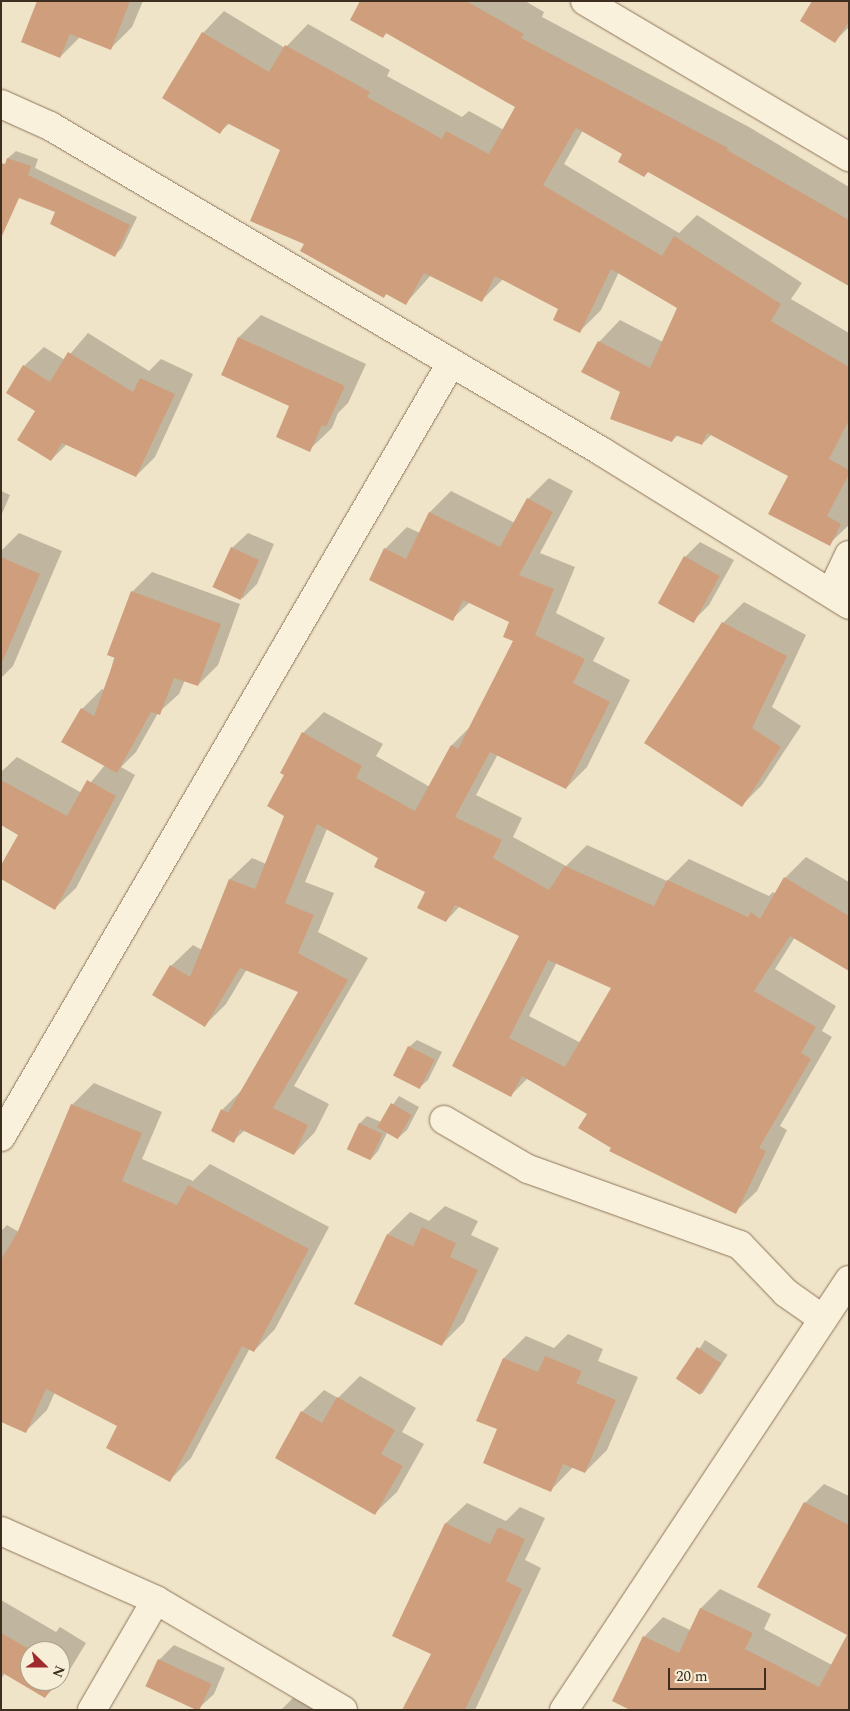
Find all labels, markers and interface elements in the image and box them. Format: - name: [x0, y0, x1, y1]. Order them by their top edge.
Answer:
- north arrow: [20, 1641, 70, 1691]
- scale bar: [670, 1658, 768, 1690]
- text: N: [47, 1662, 70, 1681]
- text: 20 m: [676, 1665, 708, 1688]

